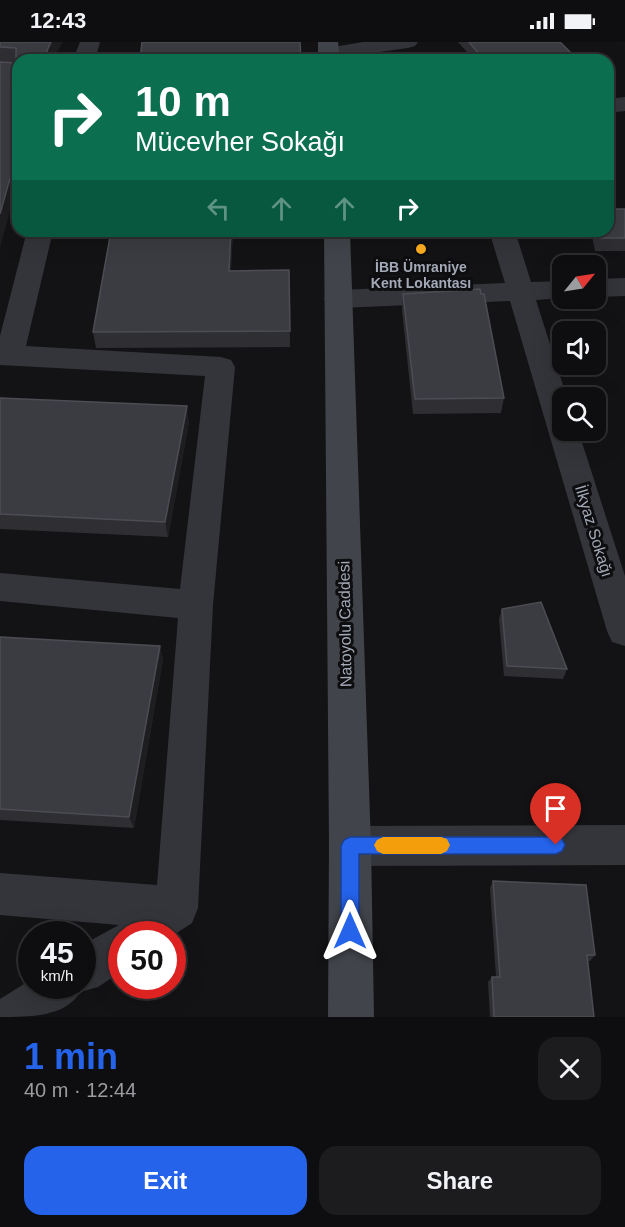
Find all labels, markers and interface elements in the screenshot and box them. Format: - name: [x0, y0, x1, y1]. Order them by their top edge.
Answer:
- text: 12:43: [30, 8, 86, 33]
- icon: right: [36, 78, 114, 156]
- text: 10 m: [135, 78, 231, 125]
- text: Mücevher Sokağı: [135, 127, 345, 157]
- icon: left: [202, 192, 235, 225]
- icon: ahead: [265, 192, 298, 225]
- icon: ahead: [328, 192, 361, 225]
- icon: right: [391, 192, 424, 225]
- marker: İBB Ümraniye Kent Lokantası: [414, 242, 428, 256]
- north arrow: [552, 255, 606, 309]
- map controls: [552, 255, 606, 441]
- place label: İBB Ümraniye Kent Lokantası: [371, 259, 471, 291]
- button: sound: [552, 321, 606, 375]
- button: search: [552, 387, 606, 441]
- street label: İlkyaz Sokağı: [572, 483, 617, 579]
- street label: Natoyolu Caddesi: [335, 561, 355, 687]
- pin: [530, 783, 581, 845]
- icon: arrive: [539, 792, 572, 825]
- position arrow: [318, 899, 382, 963]
- speed limit sign: 50: [108, 921, 186, 999]
- text: 45: [40, 936, 74, 969]
- text: km/h: [41, 967, 73, 984]
- text: 1 min: [24, 1036, 118, 1077]
- button: close: [538, 1037, 601, 1100]
- text: 40 m · 12:44: [24, 1079, 136, 1101]
- button: Exit: [24, 1146, 307, 1215]
- button: Share: [319, 1146, 601, 1215]

